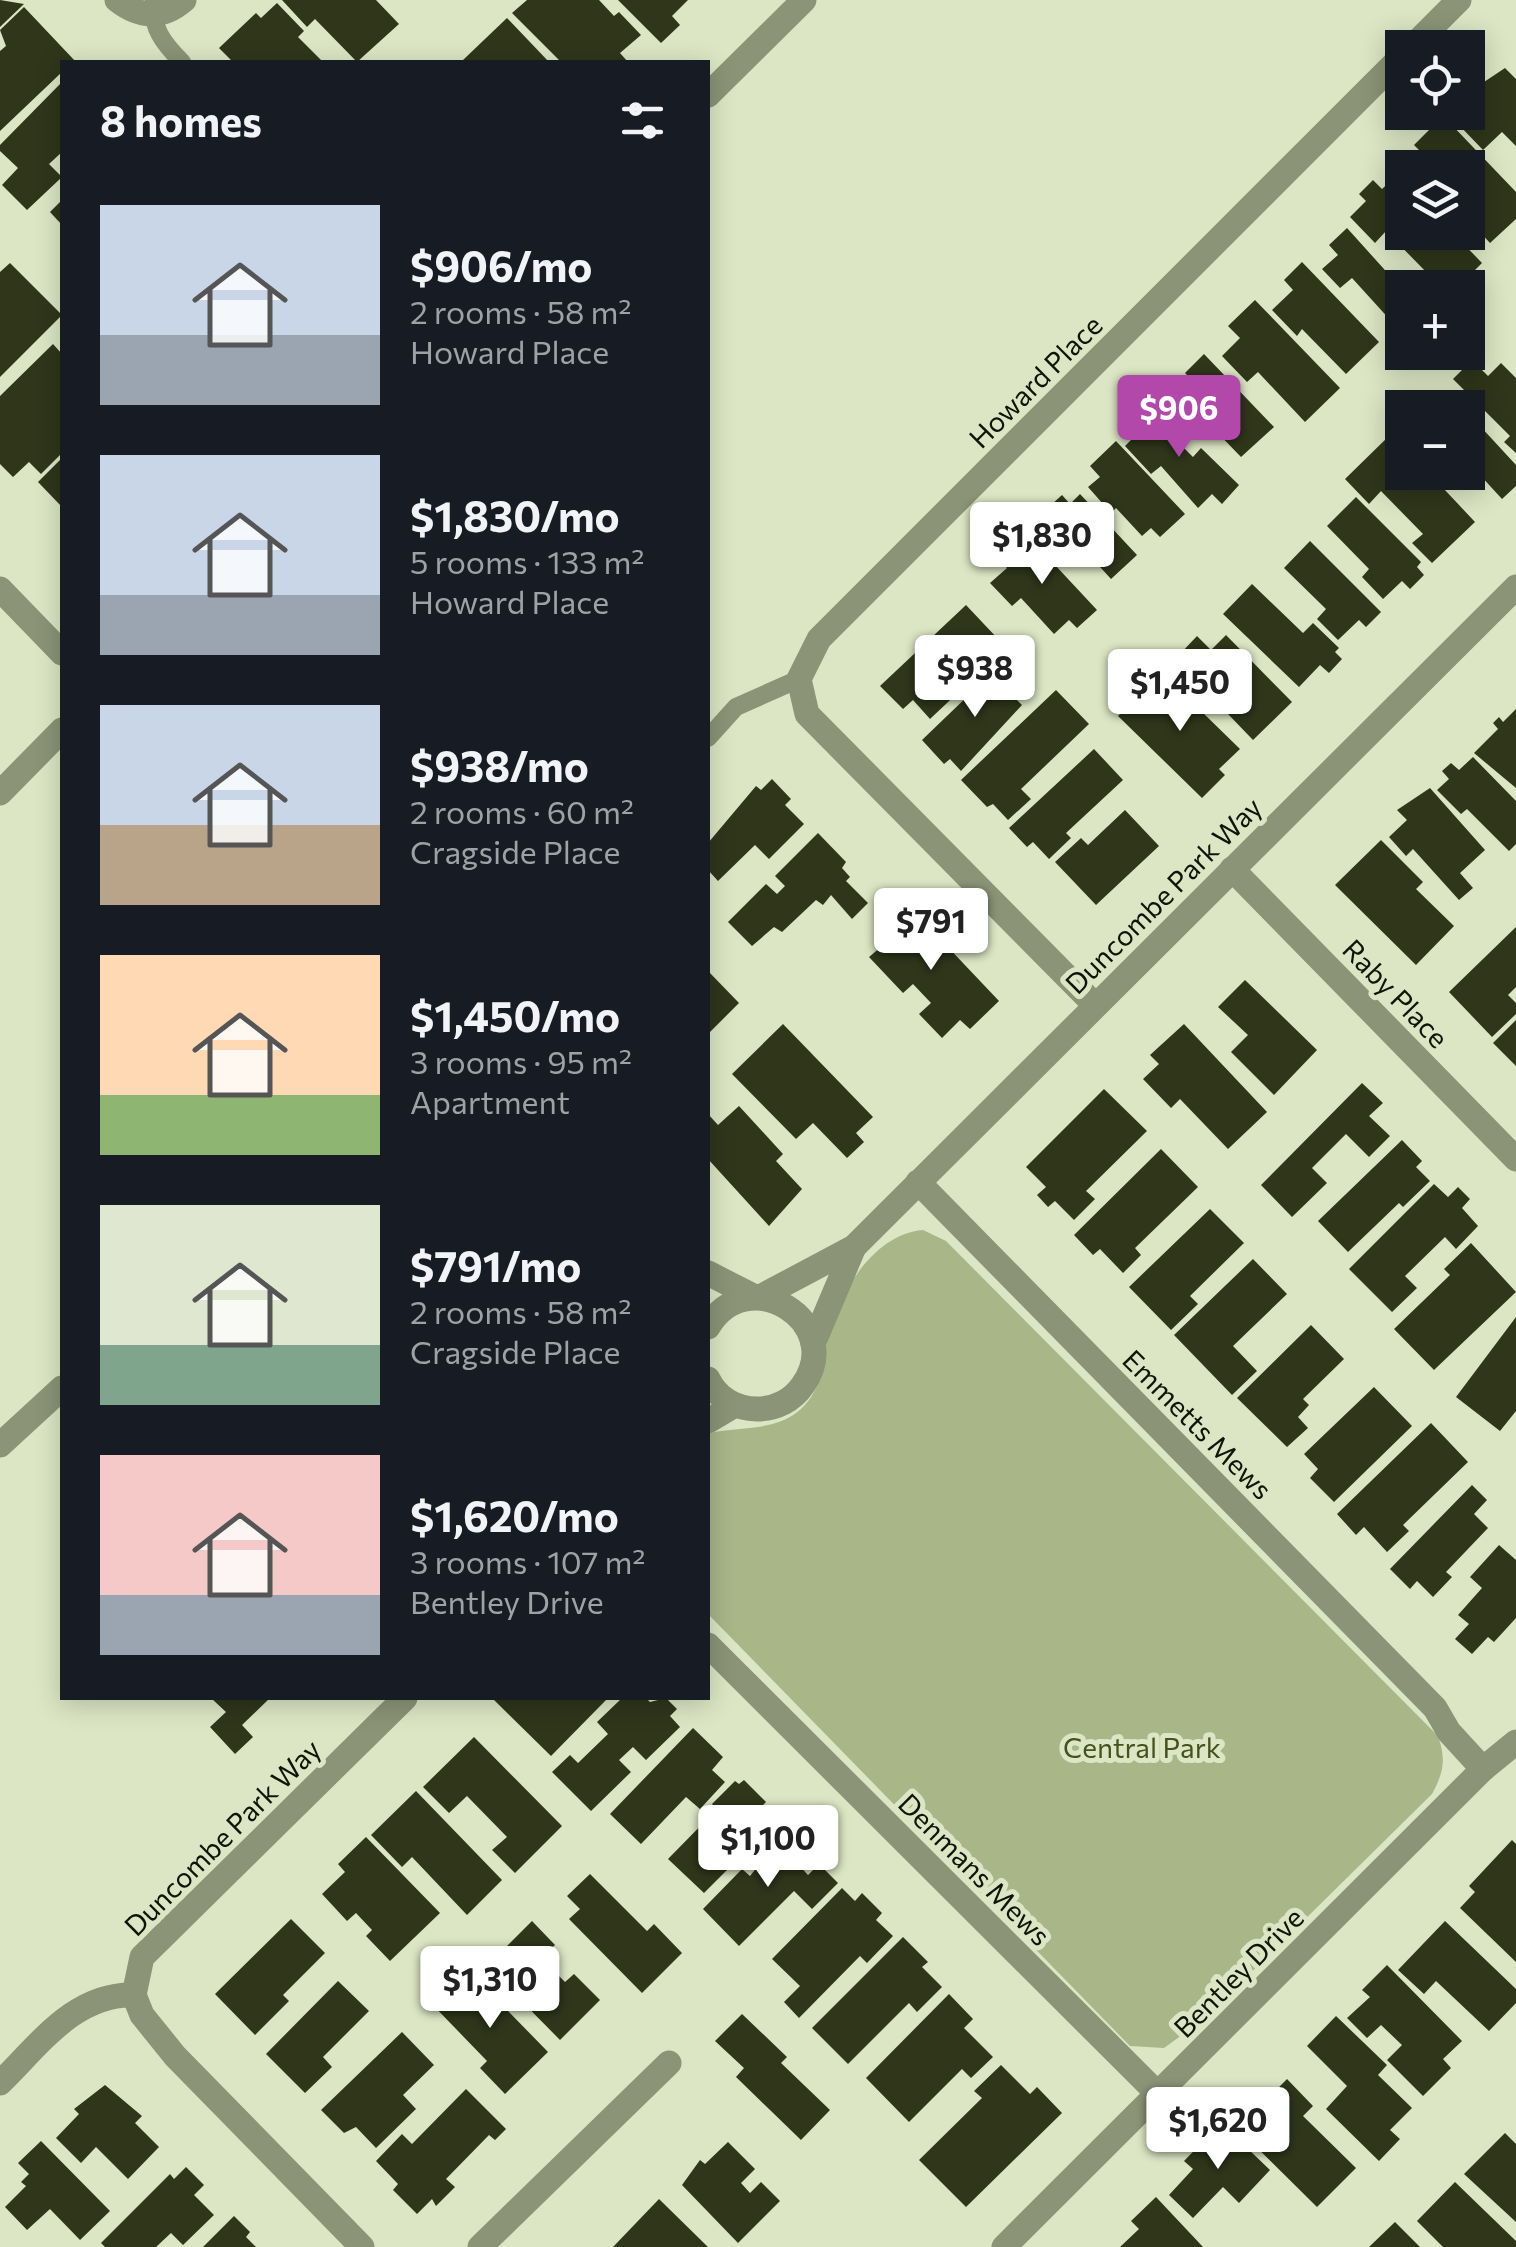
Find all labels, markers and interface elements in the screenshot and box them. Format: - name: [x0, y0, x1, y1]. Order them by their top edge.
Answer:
- map controls: [1385, 30, 1485, 490]
- button: locate: [1385, 30, 1485, 130]
- icon: filters: [615, 93, 670, 148]
- text: 8 homes: [100, 94, 262, 146]
- button: layers: [1385, 150, 1485, 250]
- text: $906/mo: [410, 239, 592, 291]
- icon: home: [180, 245, 300, 365]
- button: +: [1385, 270, 1485, 370]
- text: 2 rooms · 58 m²: [410, 291, 631, 331]
- street label: Howard Place: [961, 307, 1109, 455]
- text: Howard Place: [410, 331, 609, 371]
- pin: $906: [1120, 375, 1238, 460]
- text: $906: [1139, 387, 1219, 427]
- button: −: [1385, 390, 1485, 490]
- text: $1,830/mo: [410, 489, 620, 541]
- icon: home: [180, 495, 300, 615]
- pin: $1,830: [961, 502, 1123, 587]
- text: $1,830: [992, 514, 1092, 554]
- text: 5 rooms · 133 m²: [410, 541, 644, 581]
- text: Howard Place: [410, 581, 609, 621]
- pin: $938: [916, 635, 1034, 720]
- text: $938: [937, 647, 1013, 687]
- pin: $1,450: [1099, 649, 1261, 734]
- text: $1,450: [1130, 661, 1230, 701]
- text: $938/mo: [410, 739, 589, 791]
- icon: home: [180, 745, 300, 865]
- street label: Duncombe Park Way: [1058, 790, 1268, 1000]
- text: 2 rooms · 60 m²: [410, 791, 634, 831]
- text: Cragside Place: [410, 831, 620, 871]
- pin: $791: [872, 888, 990, 973]
- text: $791: [896, 900, 966, 940]
- street label: Raby Place: [1336, 932, 1456, 1054]
- text: $1,450/mo: [410, 989, 620, 1041]
- icon: home: [180, 995, 300, 1115]
- text: 3 rooms · 95 m²: [410, 1041, 632, 1081]
- text: Apartment: [410, 1081, 570, 1121]
- text: $791/mo: [410, 1239, 581, 1291]
- icon: home: [180, 1245, 300, 1365]
- text: 2 rooms · 58 m²: [410, 1291, 631, 1331]
- text: Cragside Place: [410, 1331, 620, 1371]
- street label: Emmetts Mews: [1116, 1342, 1280, 1506]
- text: $1,620/mo: [410, 1489, 619, 1541]
- icon: home: [180, 1495, 300, 1615]
- text: 3 rooms · 107 m²: [410, 1541, 645, 1581]
- text: Bentley Drive: [410, 1581, 604, 1621]
- park label: Central Park: [1063, 1730, 1221, 1764]
- street label: Duncombe Park Way: [117, 1732, 327, 1942]
- street label: Denmans Mews: [892, 1786, 1058, 1952]
- pin: $1,100: [687, 1805, 849, 1890]
- text: $1,100: [720, 1817, 816, 1857]
- street label: Bentley Drive: [1166, 1900, 1310, 2044]
- pin: $1,310: [409, 1946, 571, 2031]
- text: $1,310: [442, 1958, 538, 1998]
- pin: $1,620: [1137, 2087, 1299, 2172]
- text: $1,620: [1168, 2099, 1268, 2139]

